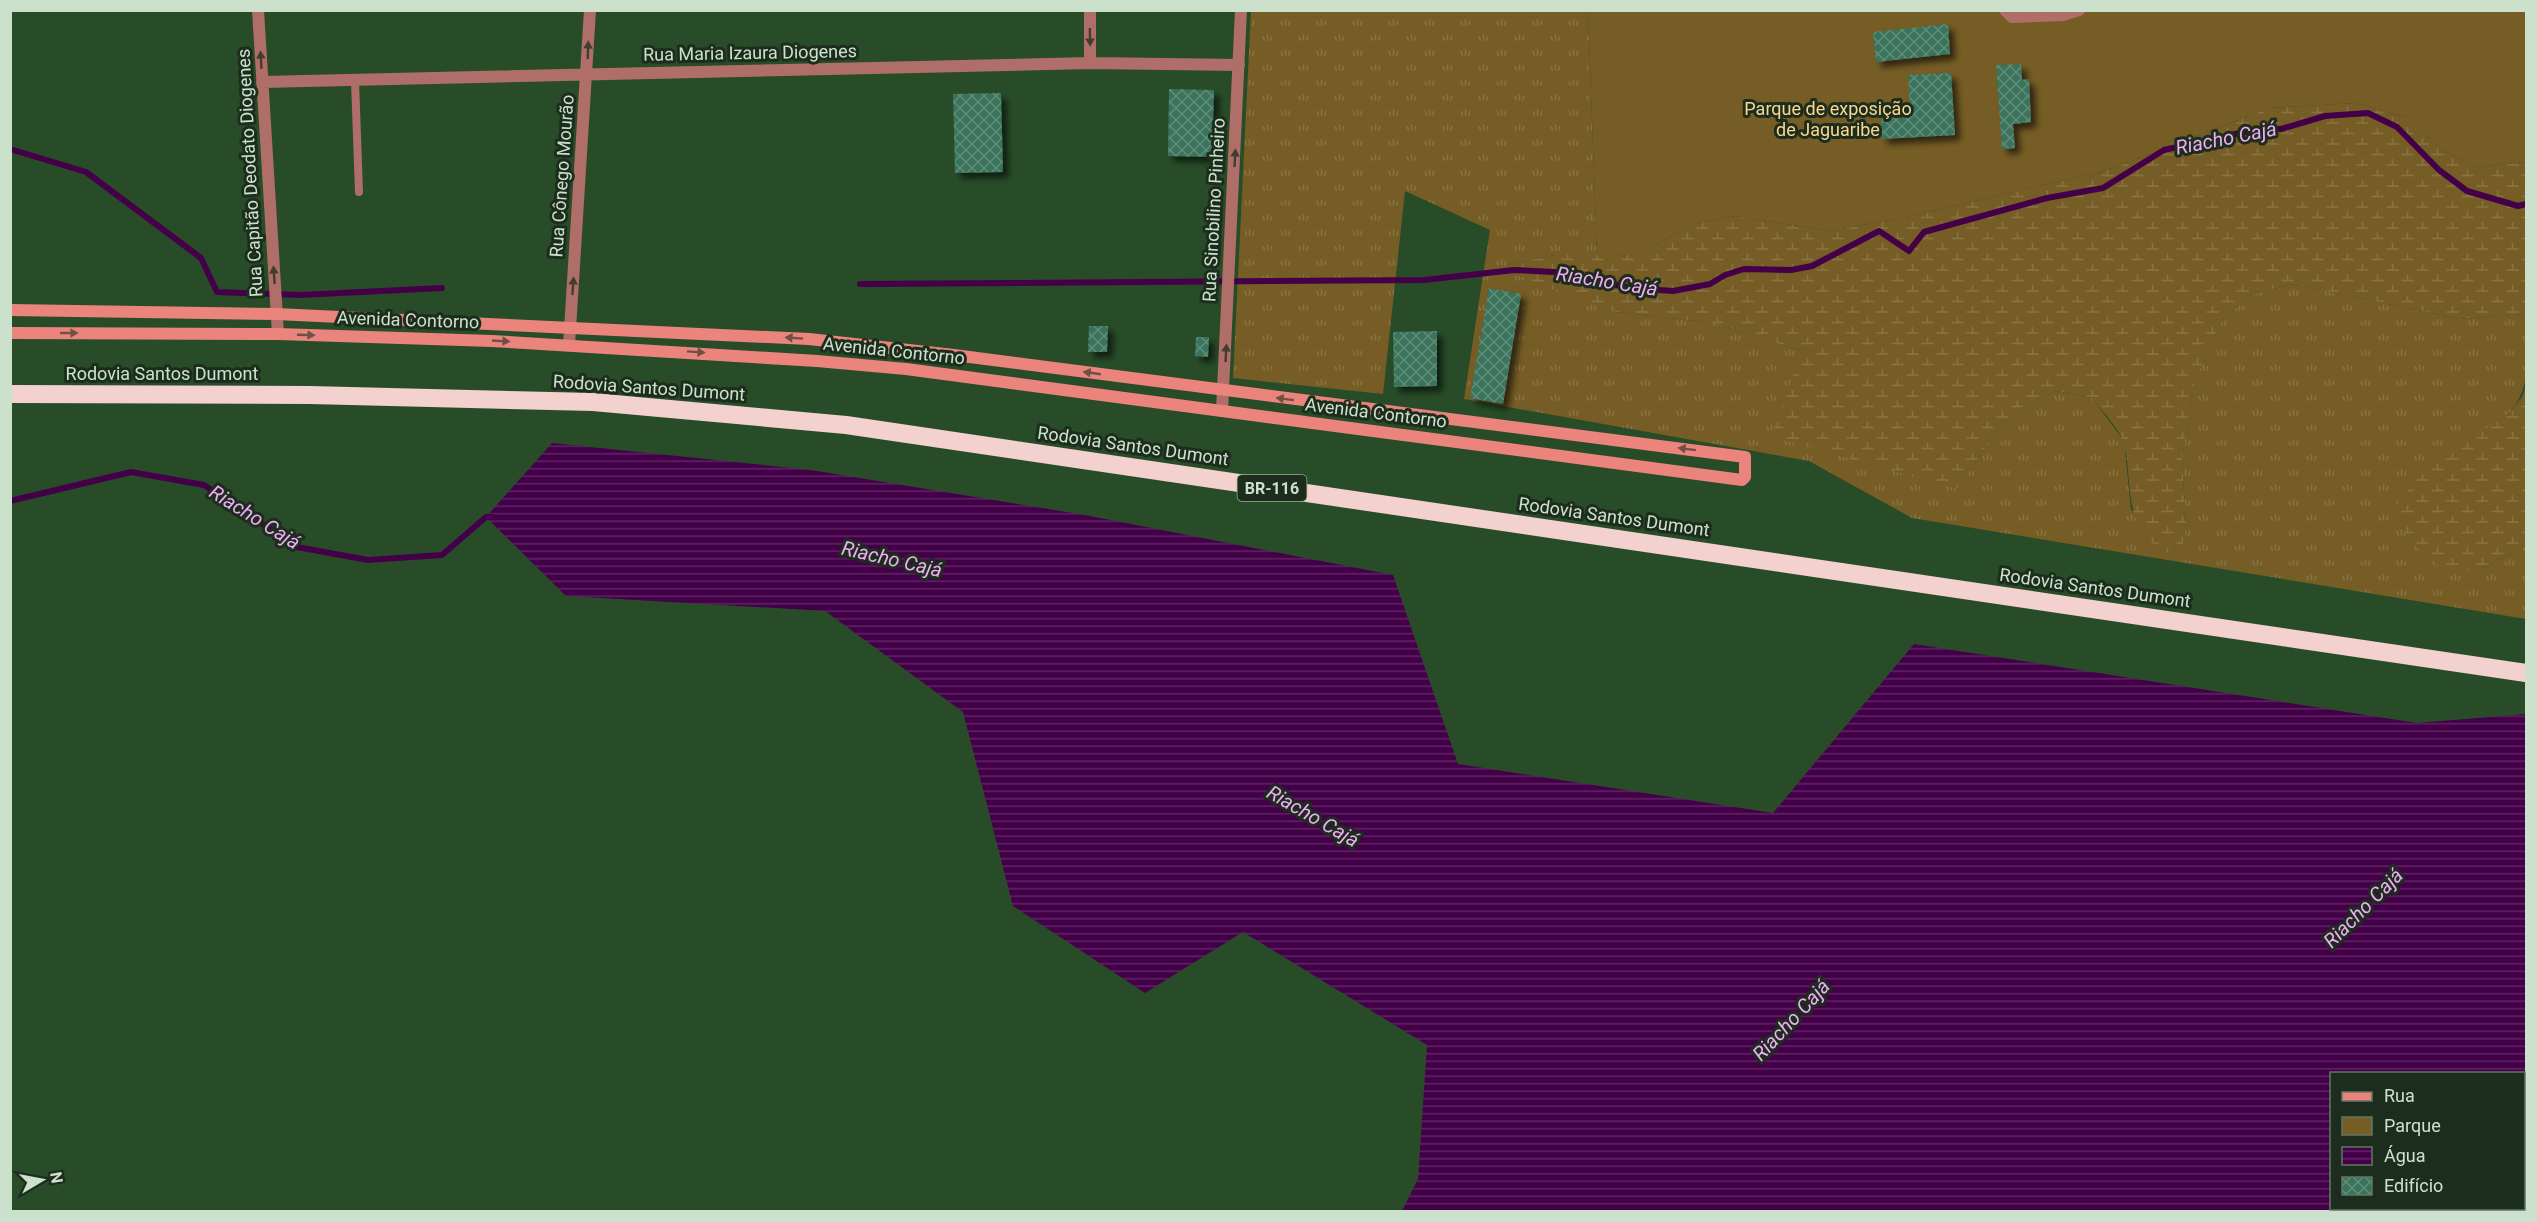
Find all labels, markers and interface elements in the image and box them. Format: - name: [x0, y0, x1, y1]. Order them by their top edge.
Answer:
- one-way arrow: [1085, 27, 1095, 46]
- one-way arrow: [583, 40, 593, 59]
- street label: Rua Maria Izaura Diogenes: [643, 40, 857, 65]
- street label: Rua Capitão Deodato Diogenes: [233, 48, 266, 298]
- one-way arrow: [256, 50, 265, 69]
- street label: Rua Cônego Mourão: [545, 94, 578, 258]
- park label: Parque de exposição de Jaguaribe: [1744, 98, 1912, 140]
- water label: Riacho Cajá: [2173, 116, 2279, 160]
- street label: Rua Sinobilino Pinheiro: [1198, 117, 1229, 302]
- one-way arrow: [1230, 149, 1239, 168]
- water label: Riacho Cajá: [1555, 261, 1660, 301]
- one-way arrow: [269, 266, 279, 285]
- one-way arrow: [568, 277, 578, 296]
- street label: Avenida Contorno: [336, 307, 480, 332]
- one-way arrow: [59, 328, 78, 338]
- one-way arrow: [296, 330, 315, 339]
- one-way arrow: [785, 333, 804, 342]
- street label: Avenida Contorno: [822, 333, 966, 368]
- one-way arrow: [491, 337, 510, 346]
- one-way arrow: [1221, 343, 1230, 362]
- one-way arrow: [686, 347, 705, 356]
- street label: Rodovia Santos Dumont: [66, 363, 258, 384]
- one-way arrow: [1082, 369, 1101, 378]
- street label: Rodovia Santos Dumont: [552, 370, 746, 405]
- street label: Avenida Contorno: [1304, 393, 1448, 432]
- one-way arrow: [1276, 394, 1295, 404]
- street label: Rodovia Santos Dumont: [1036, 422, 1230, 469]
- one-way arrow: [1677, 445, 1696, 454]
- road number: BR-116: [1238, 475, 1306, 501]
- water label: Riacho Cajá: [205, 480, 305, 555]
- street label: Rodovia Santos Dumont: [1517, 493, 1711, 540]
- water label: Riacho Cajá: [839, 536, 945, 582]
- street label: Rodovia Santos Dumont: [1998, 564, 2192, 611]
- water label: Riacho Cajá: [1263, 780, 1364, 852]
- water label: Riacho Cajá: [2318, 863, 2408, 953]
- water label: Riacho Cajá: [1747, 974, 1835, 1066]
- legend: [2330, 1072, 2525, 1210]
- text: Rua: [2384, 1085, 2415, 1106]
- text: Parque: [2384, 1115, 2441, 1136]
- text: Água: [2384, 1145, 2426, 1166]
- north arrow: [12, 1150, 72, 1210]
- text: N: [46, 1170, 67, 1185]
- text: Edifício: [2384, 1175, 2443, 1196]

